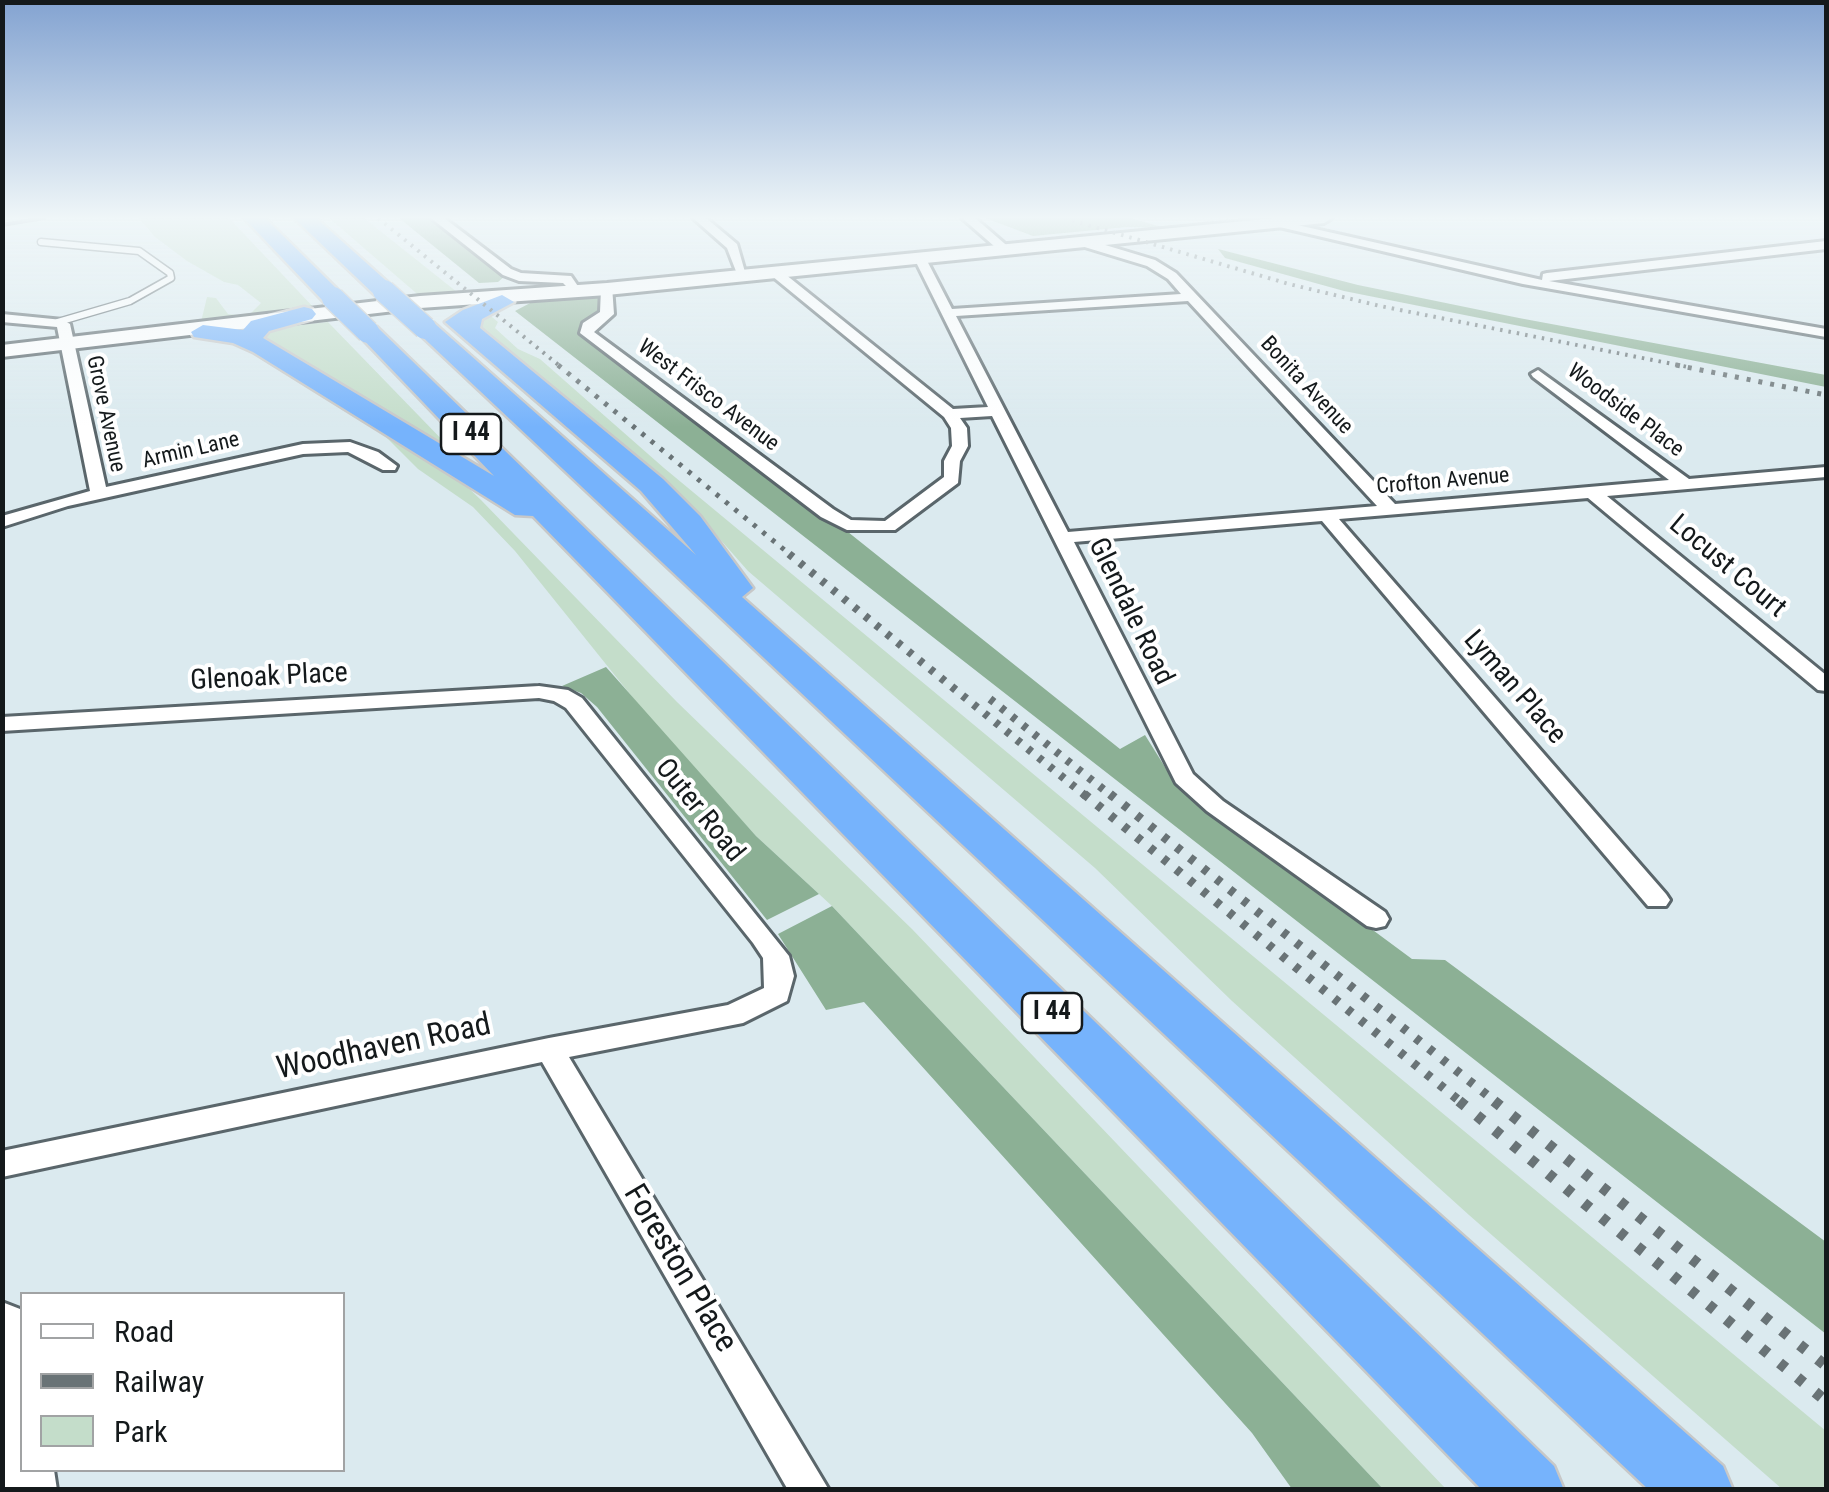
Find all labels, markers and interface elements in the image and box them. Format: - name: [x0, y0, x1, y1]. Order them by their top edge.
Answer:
- street label: Bonita Avenue: [1254, 332, 1358, 440]
- street label: West Frisco Avenue: [632, 334, 784, 458]
- street label: Grove Avenue: [80, 353, 130, 475]
- street label: Woodside Place: [1562, 359, 1688, 463]
- road number: I 44: [441, 414, 501, 454]
- street label: Armin Lane: [140, 427, 242, 475]
- street label: Crofton Avenue: [1375, 463, 1511, 501]
- street label: Locust Court: [1662, 508, 1792, 626]
- street label: Glendale Road: [1080, 533, 1180, 691]
- street label: Lyman Place: [1456, 625, 1572, 751]
- street label: Glenoak Place: [189, 657, 349, 699]
- street label: Outer Road: [647, 753, 751, 869]
- road number: I 44: [1022, 993, 1082, 1033]
- street label: Woodhaven Road: [273, 1007, 495, 1089]
- street label: Foreston Place: [614, 1178, 744, 1360]
- legend: [20, 1292, 345, 1472]
- text: Road: [114, 1314, 174, 1349]
- text: Railway: [114, 1364, 204, 1399]
- text: Park: [114, 1414, 168, 1449]

